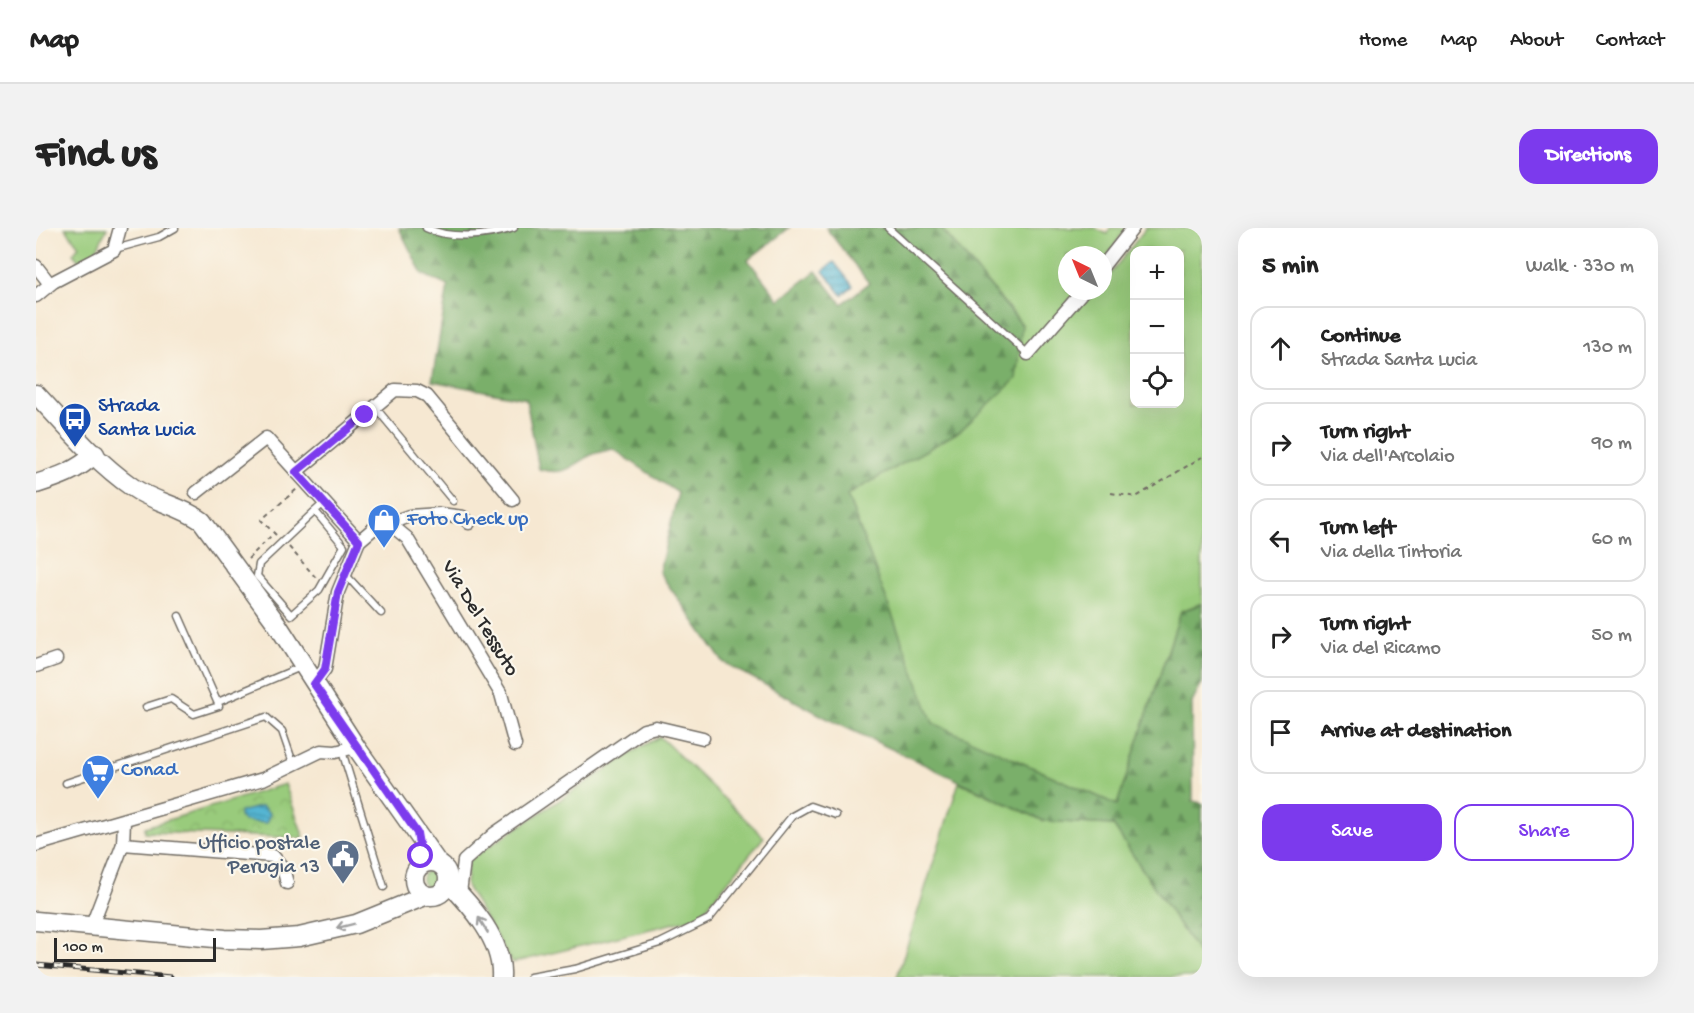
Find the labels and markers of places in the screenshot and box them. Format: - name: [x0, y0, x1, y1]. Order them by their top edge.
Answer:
- place label: Strada Santa Lucia: [98, 395, 197, 444]
- bus stop icon: Strada Santa Lucia: [57, 401, 93, 448]
- shop icon: Foto Check up: [366, 502, 402, 549]
- place label: Foto Check up: [406, 508, 529, 533]
- supermarket icon: Conad: [80, 753, 116, 800]
- place label: Conad: [121, 759, 179, 784]
- place label: Ufficio postale Perugia 13: [198, 832, 321, 881]
- public building icon: Ufficio postale Perugia 13: [325, 838, 361, 885]

